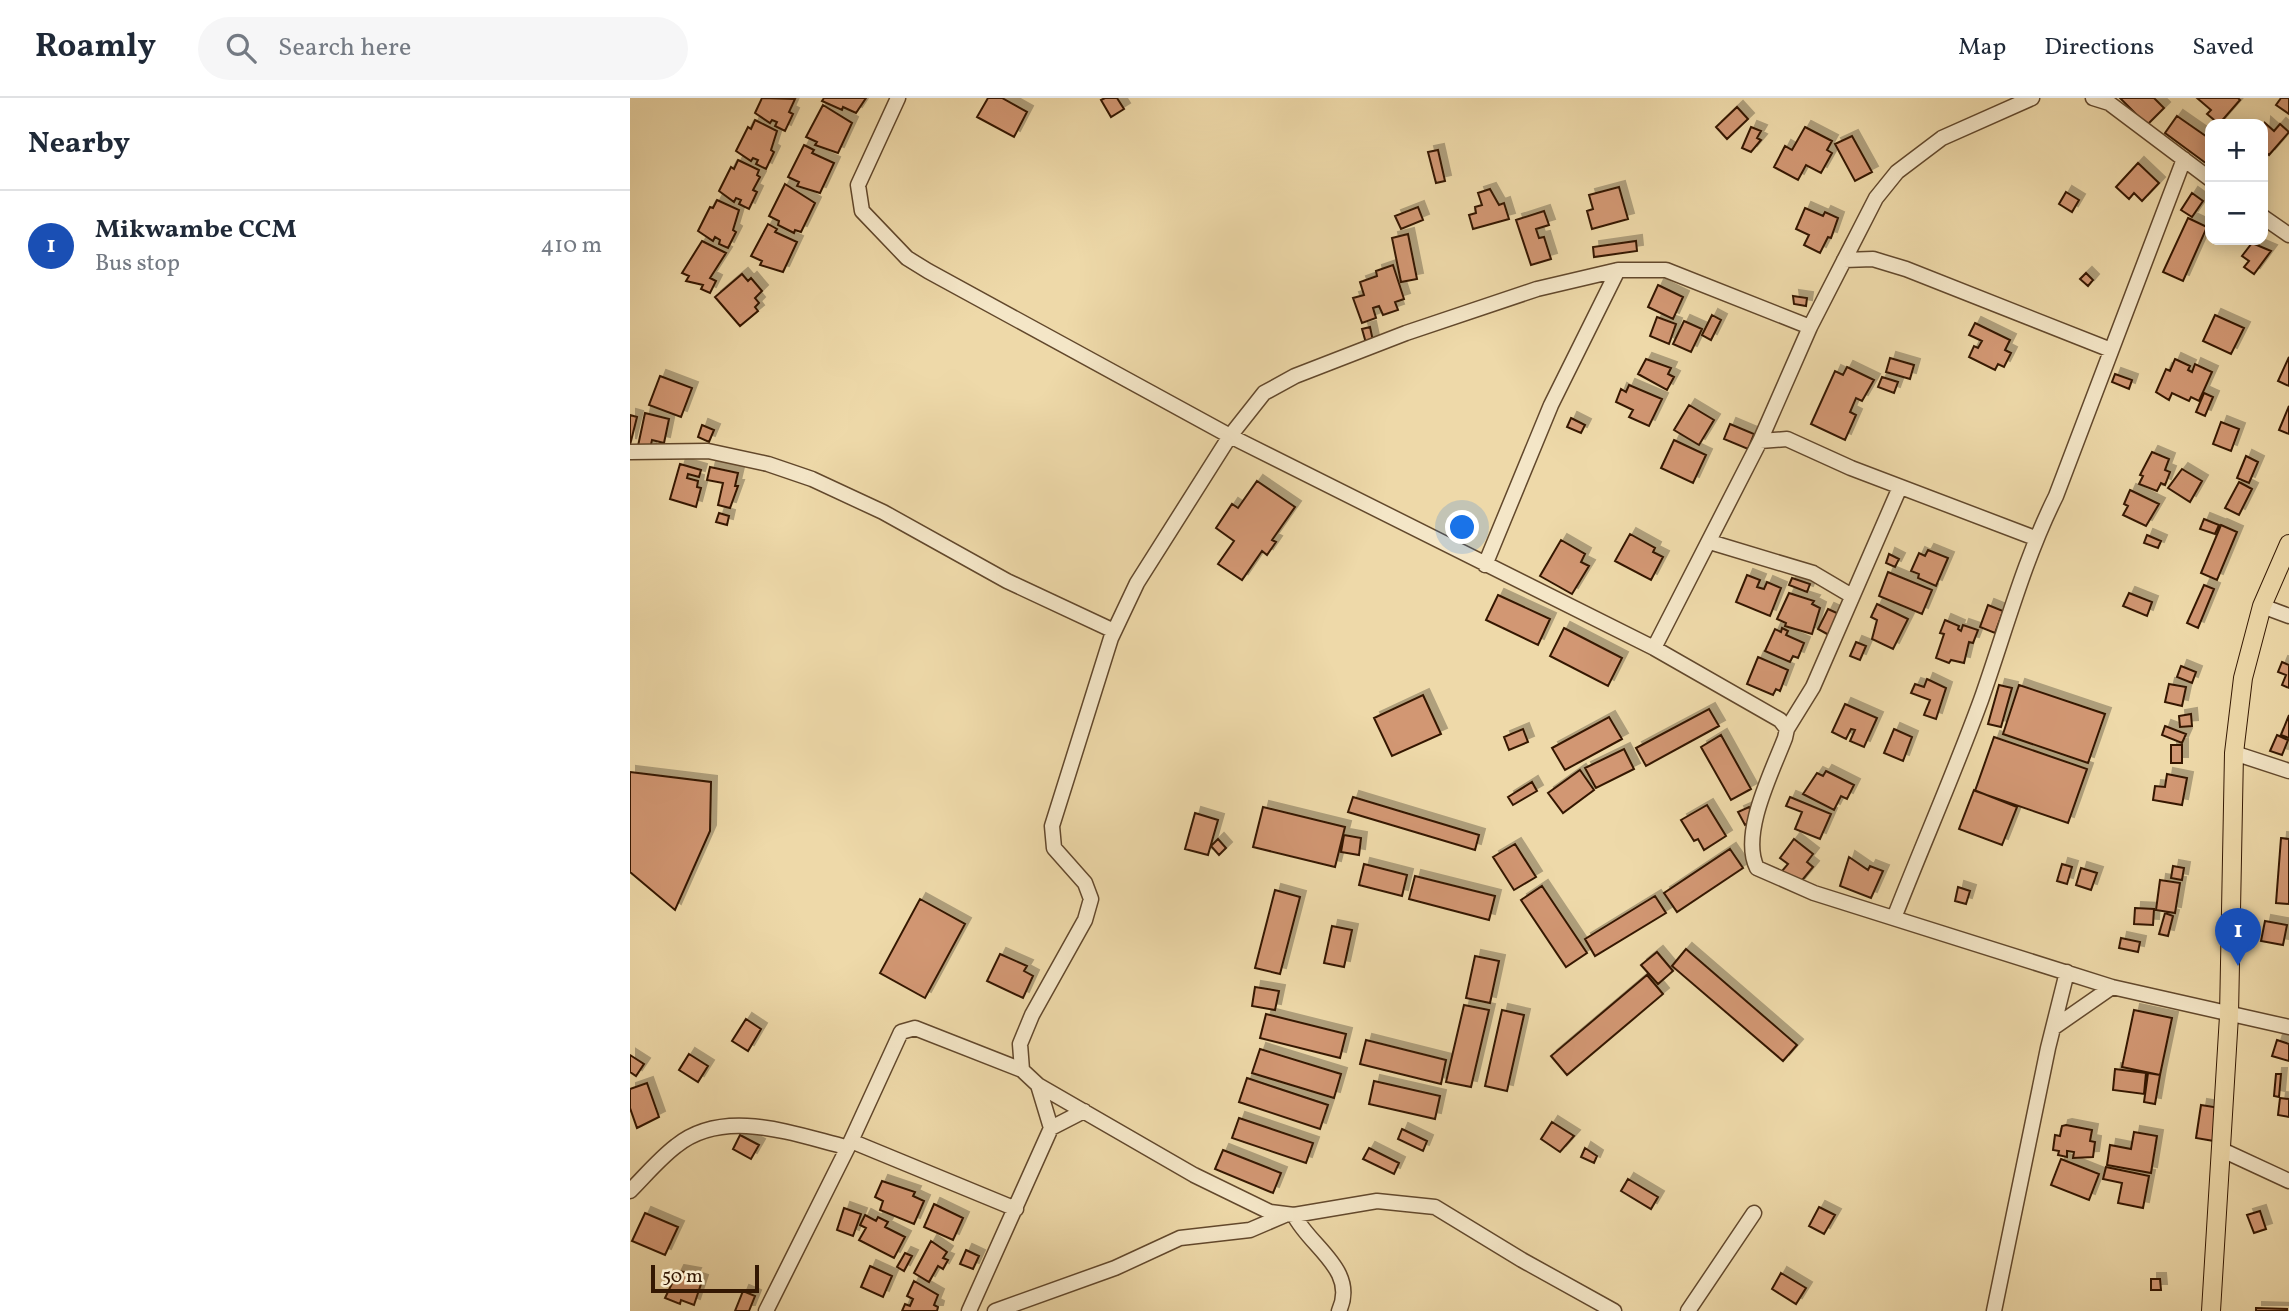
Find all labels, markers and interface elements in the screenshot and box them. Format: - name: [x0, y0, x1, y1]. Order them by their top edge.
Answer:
- search box: [198, 17, 688, 80]
- text: Roamly: [35, 25, 156, 71]
- icon: search: [222, 29, 260, 67]
- text: Search here: [278, 30, 411, 66]
- text: Map: [1958, 31, 2006, 65]
- text: Directions: [2044, 31, 2154, 65]
- text: Saved: [2192, 31, 2254, 65]
- map controls: [2205, 119, 2268, 245]
- button: +: [2205, 119, 2268, 182]
- text: Nearby: [28, 123, 130, 165]
- button: −: [2205, 182, 2268, 245]
- text: Mikwambe CCM: [95, 212, 297, 248]
- text: 1: [46, 230, 56, 262]
- text: 410 m: [541, 230, 602, 262]
- text: Bus stop: [95, 248, 180, 280]
- your location: [1445, 510, 1479, 544]
- pin: 1: [2215, 908, 2261, 966]
- scale bar: [651, 1262, 760, 1294]
- text: 50 m: [662, 1264, 703, 1290]

